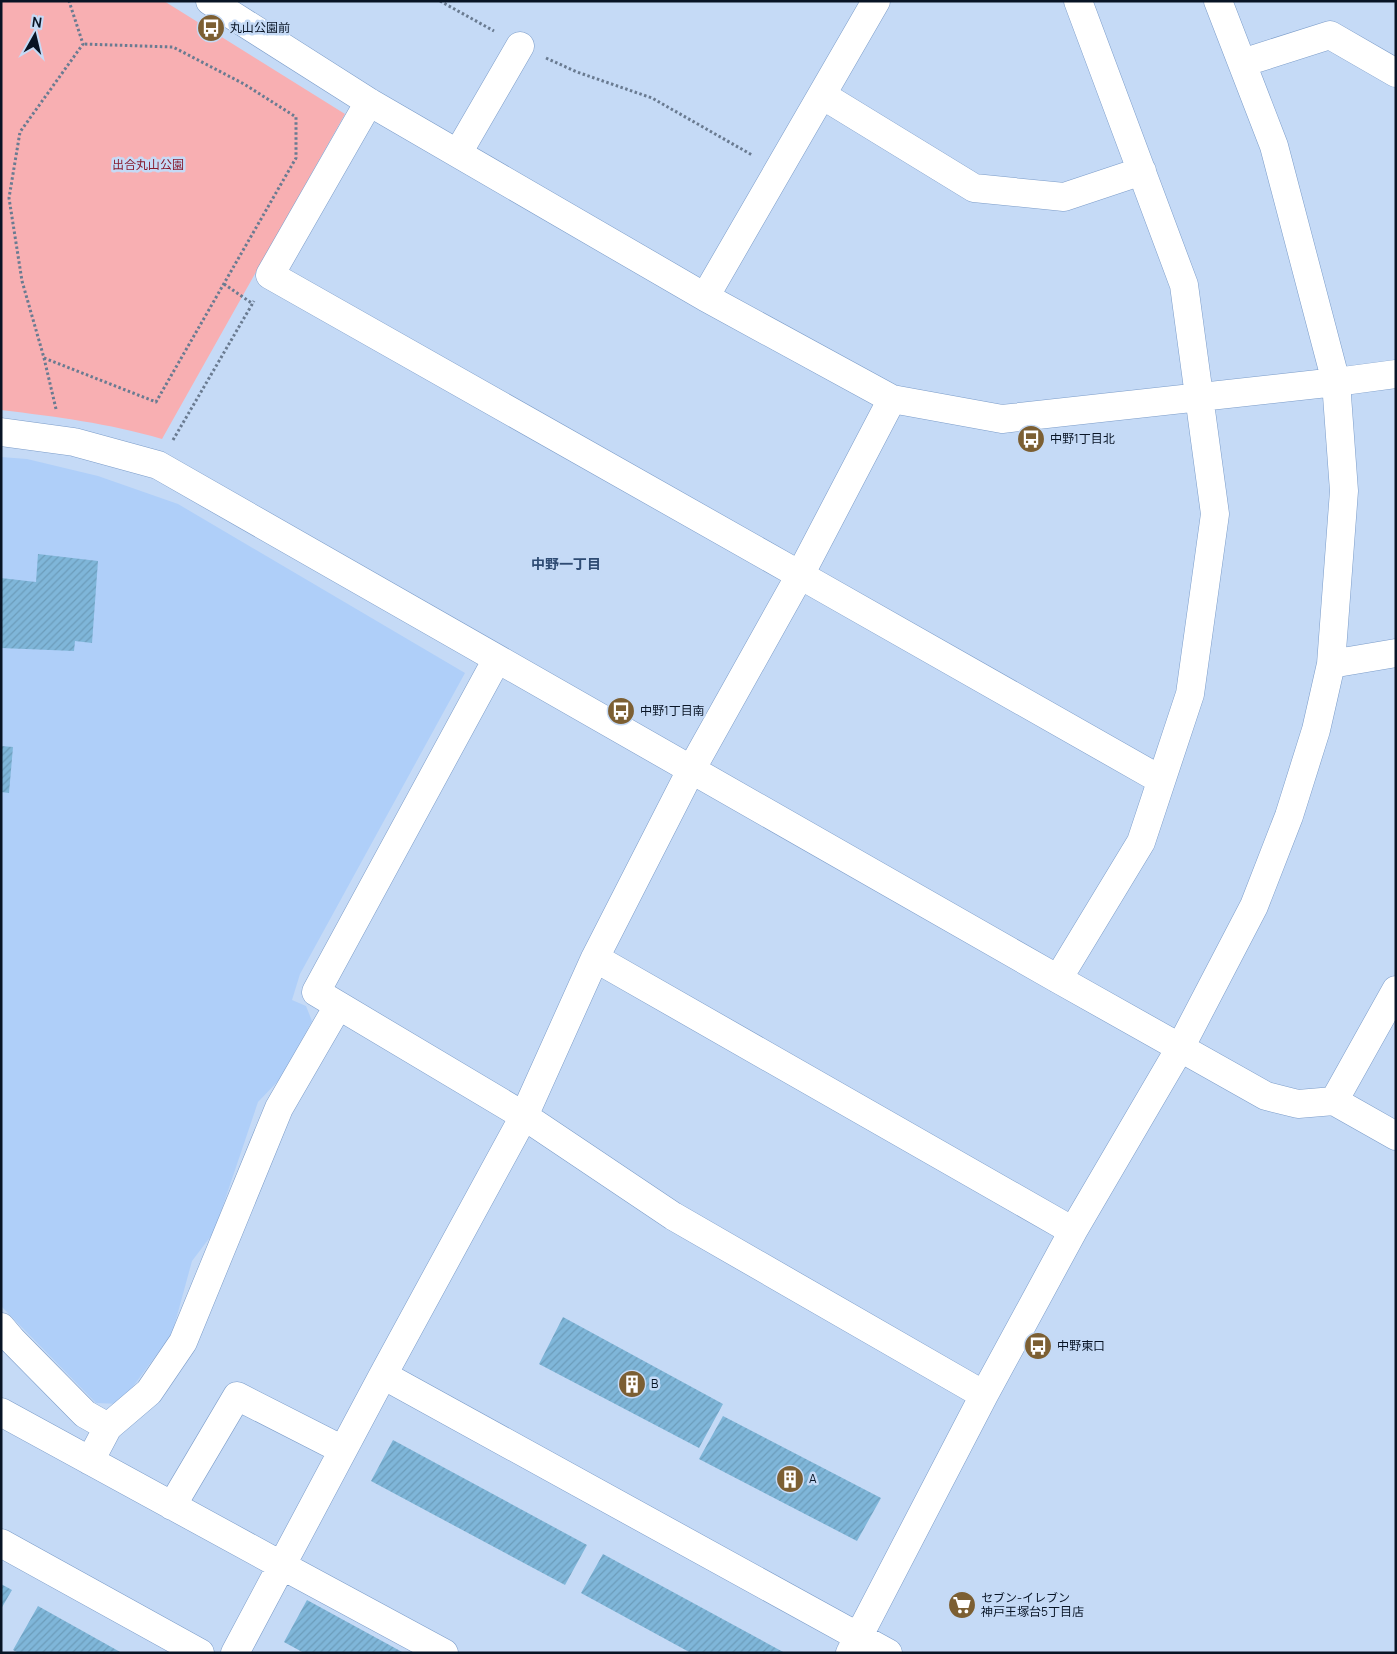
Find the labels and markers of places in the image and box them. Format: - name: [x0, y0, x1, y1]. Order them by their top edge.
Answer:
- bus stop icon: 丸山公園前: [196, 13, 226, 43]
- place label: 丸山公園前: [230, 19, 290, 36]
- bus stop icon: 中野1丁目北: [1016, 424, 1046, 454]
- place label: 中野1丁目北: [1050, 430, 1115, 447]
- bus stop icon: 中野1丁目南: [606, 696, 636, 726]
- place label: 中野1丁目南: [640, 702, 705, 719]
- bus stop icon: 中野東口: [1023, 1331, 1053, 1361]
- place label: 中野東口: [1057, 1337, 1105, 1354]
- building icon: B: [617, 1369, 647, 1399]
- place label: B: [651, 1375, 658, 1392]
- building icon: A: [775, 1464, 805, 1494]
- place label: A: [809, 1470, 817, 1487]
- place label: セブン-イレブン 神戸王塚台5丁目店: [981, 1589, 1084, 1620]
- supermarket icon: セブン-イレブン 神戸王塚台5丁目店: [947, 1590, 977, 1620]

